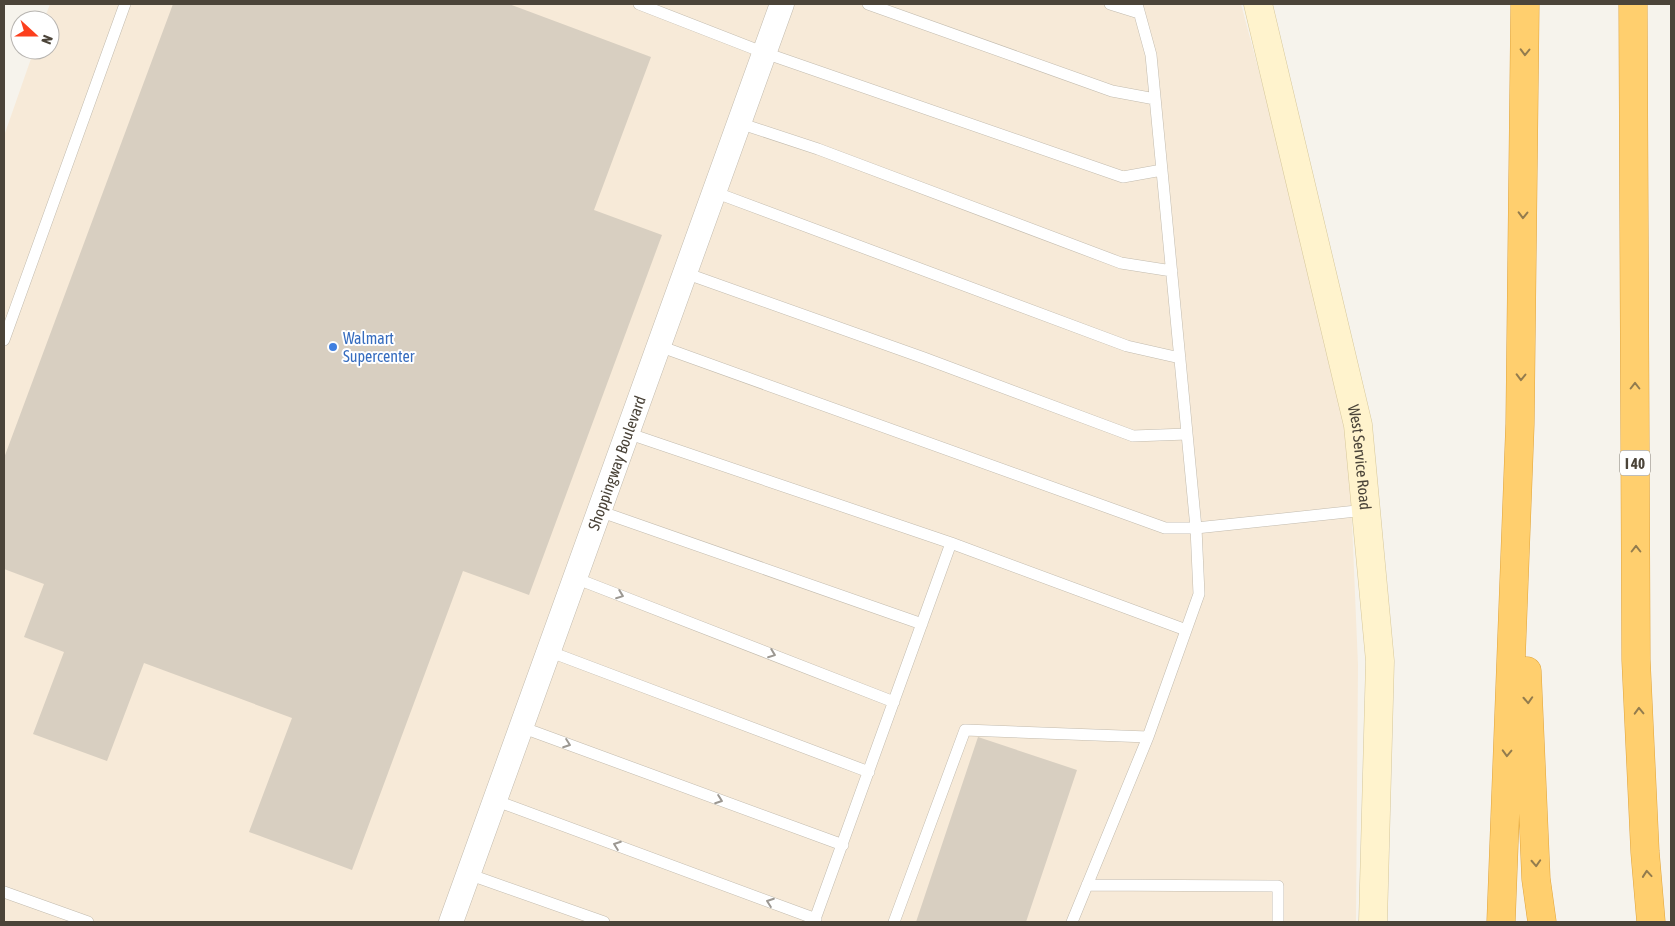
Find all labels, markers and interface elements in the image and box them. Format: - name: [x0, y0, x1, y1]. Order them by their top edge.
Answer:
- north arrow: [10, 10, 60, 60]
- text: N: [38, 33, 56, 46]
- one-way arrow: [1520, 49, 1530, 57]
- one-way arrow: [1518, 212, 1528, 219]
- place label: Walmart Supercenter: [343, 329, 415, 366]
- marker: Walmart Supercenter: [327, 341, 339, 353]
- one-way arrow: [1516, 374, 1526, 382]
- one-way arrow: [1629, 382, 1640, 390]
- street label: Shoppingway Boulevard: [584, 393, 649, 533]
- street label: West Service Road: [1344, 403, 1375, 511]
- road number: I 40: [1620, 450, 1650, 476]
- one-way arrow: [1631, 545, 1641, 552]
- one-way arrow: [615, 589, 624, 600]
- one-way arrow: [767, 648, 775, 658]
- one-way arrow: [1523, 697, 1534, 705]
- one-way arrow: [1633, 707, 1644, 715]
- one-way arrow: [562, 737, 571, 748]
- one-way arrow: [1502, 749, 1513, 757]
- one-way arrow: [715, 794, 723, 804]
- one-way arrow: [614, 841, 622, 851]
- one-way arrow: [1530, 859, 1541, 867]
- one-way arrow: [1641, 869, 1652, 877]
- one-way arrow: [766, 898, 775, 908]

